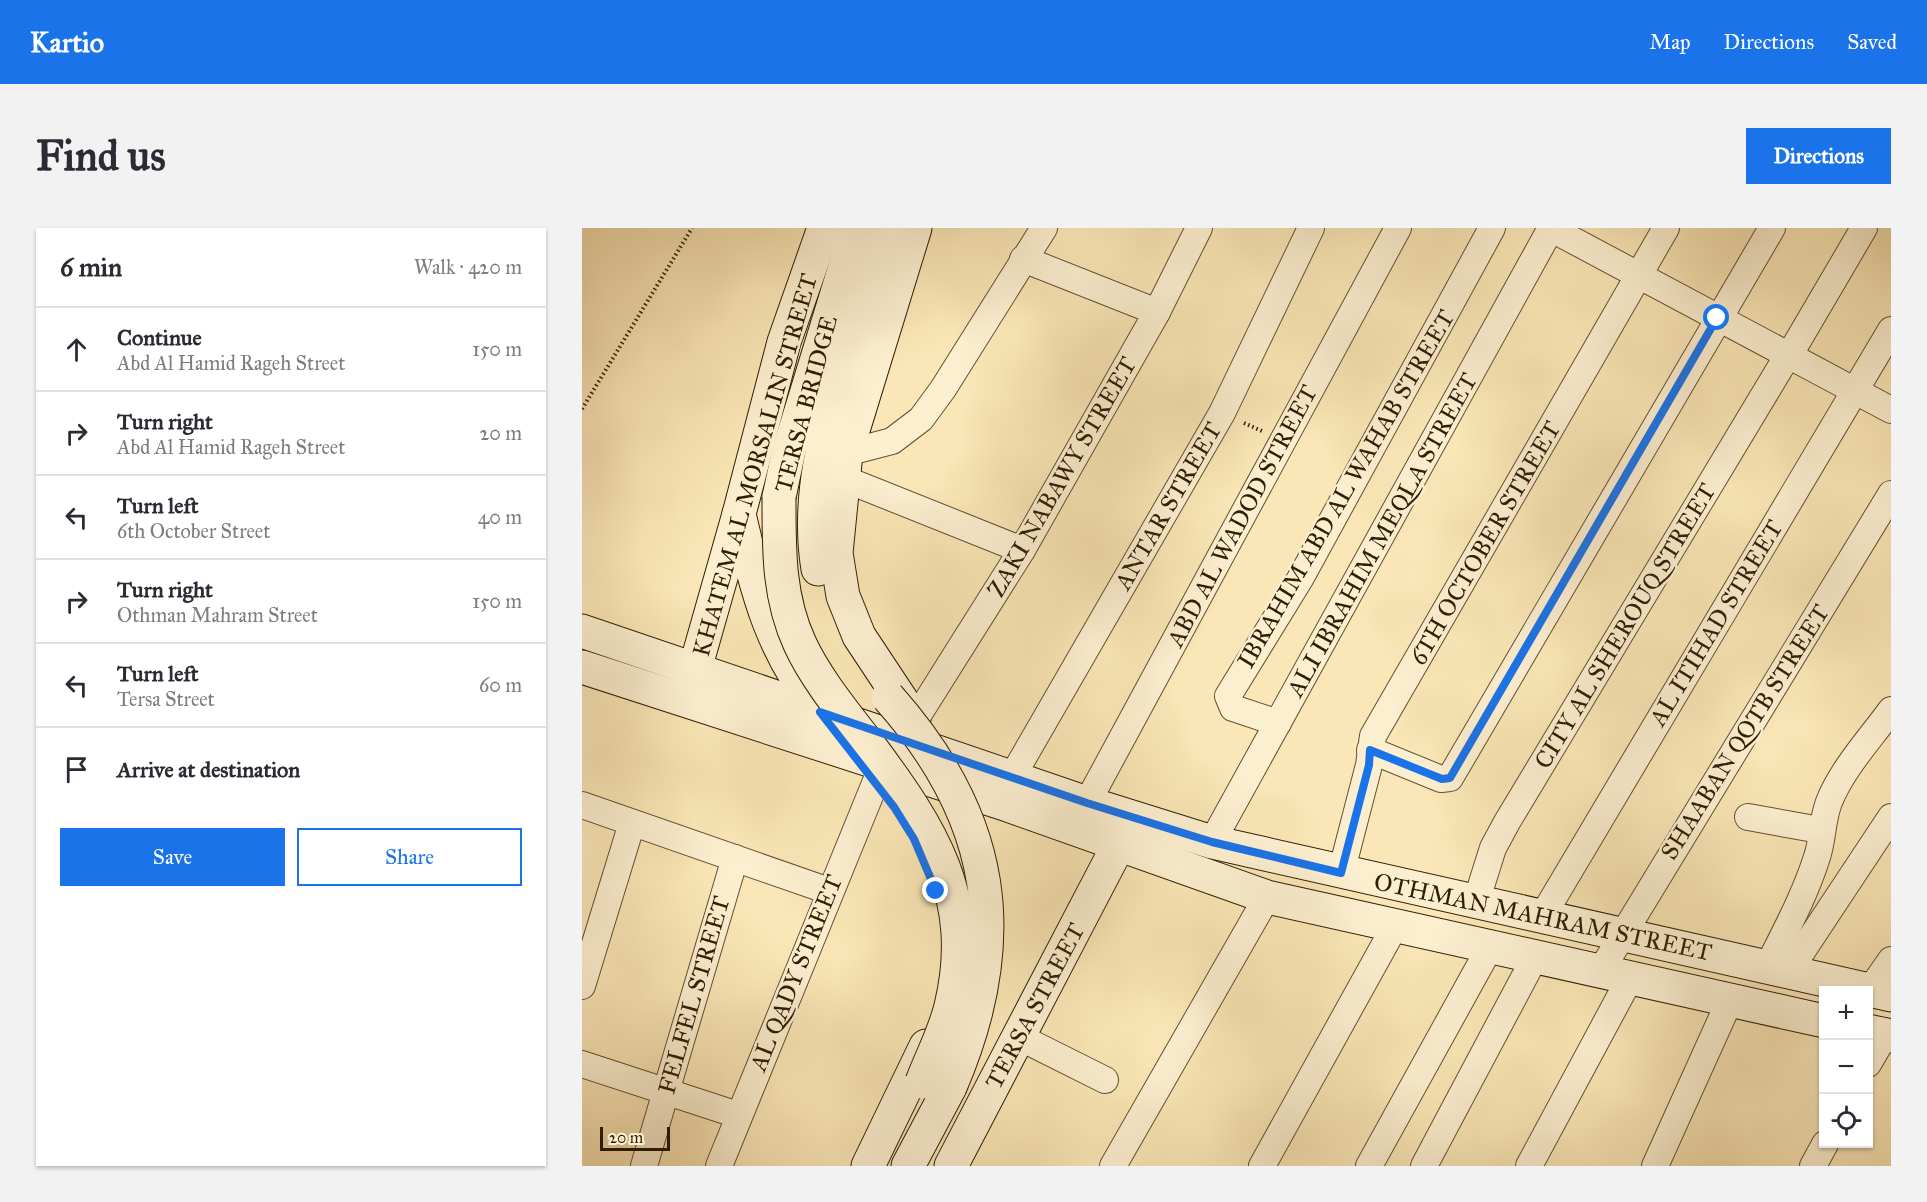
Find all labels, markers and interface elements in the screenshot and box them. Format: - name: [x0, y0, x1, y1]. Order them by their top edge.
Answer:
- text: Kartio: [30, 25, 104, 60]
- text: Map: [1650, 29, 1691, 55]
- text: Directions: [1724, 29, 1814, 55]
- text: Saved: [1847, 29, 1897, 55]
- button: Directions: [1746, 128, 1891, 184]
- text: Find us: [36, 130, 166, 182]
- text: 6 min: [60, 251, 122, 283]
- text: Walk · 420 m: [414, 255, 522, 279]
- street label: KHATEM AL MORSALIN STREET: [686, 270, 824, 660]
- street label: IBRAHIM ABD AL WAHAB STREET: [1231, 304, 1461, 674]
- route start: [1703, 304, 1729, 330]
- street label: TERSA BRIDGE: [768, 312, 844, 496]
- text: Continue: [117, 324, 202, 351]
- icon: ahead: [60, 333, 93, 366]
- text: 150 m: [472, 337, 522, 361]
- text: Abd Al Hamid Rageh Street: [117, 351, 345, 375]
- street label: ZAKI NABAWY STREET: [981, 352, 1143, 602]
- street label: ALI IBRAHIM MEQLA STREET: [1280, 368, 1484, 703]
- street label: ABD AL WADOD STREET: [1160, 380, 1324, 653]
- text: Turn right: [117, 408, 213, 435]
- street label: 6TH OCTOBER STREET: [1403, 416, 1567, 670]
- icon: right: [60, 417, 93, 450]
- street label: ANTAR STREET: [1107, 417, 1228, 596]
- text: 20 m: [479, 421, 522, 445]
- text: Abd Al Hamid Rageh Street: [117, 435, 345, 459]
- street label: CITY AL SHEROUQ STREET: [1528, 478, 1722, 774]
- text: Turn left: [117, 492, 199, 519]
- icon: left: [60, 501, 93, 534]
- text: 40 m: [478, 505, 522, 529]
- street label: AL ITIHAD STREET: [1642, 515, 1789, 732]
- text: 6th October Street: [117, 519, 270, 543]
- text: Turn right: [117, 576, 213, 603]
- icon: right: [60, 585, 93, 618]
- text: 150 m: [472, 589, 522, 613]
- street label: SHAABAN QOTB STREET: [1654, 599, 1836, 865]
- text: Othman Mahram Street: [117, 603, 318, 627]
- text: Turn left: [117, 660, 199, 687]
- icon: left: [60, 669, 93, 702]
- text: 60 m: [479, 673, 522, 697]
- text: Tersa Street: [117, 687, 215, 711]
- icon: arrive: [60, 753, 93, 786]
- text: Arrive at destination: [117, 756, 300, 783]
- button: Save: [60, 828, 285, 886]
- button: Share: [297, 828, 522, 886]
- street label: OTHMAN MAHRAM STREET: [1371, 867, 1715, 967]
- street label: AL QADY STREET: [743, 870, 849, 1076]
- route end: [922, 877, 948, 903]
- street label: FELFEL STREET: [651, 893, 737, 1097]
- street label: TERSA STREET: [979, 918, 1091, 1094]
- map controls: [1819, 986, 1873, 1148]
- button: +: [1819, 986, 1873, 1040]
- button: −: [1819, 1040, 1873, 1094]
- button: locate: [1819, 1094, 1873, 1148]
- scale bar: [600, 1124, 670, 1152]
- text: 20 m: [609, 1128, 643, 1147]

